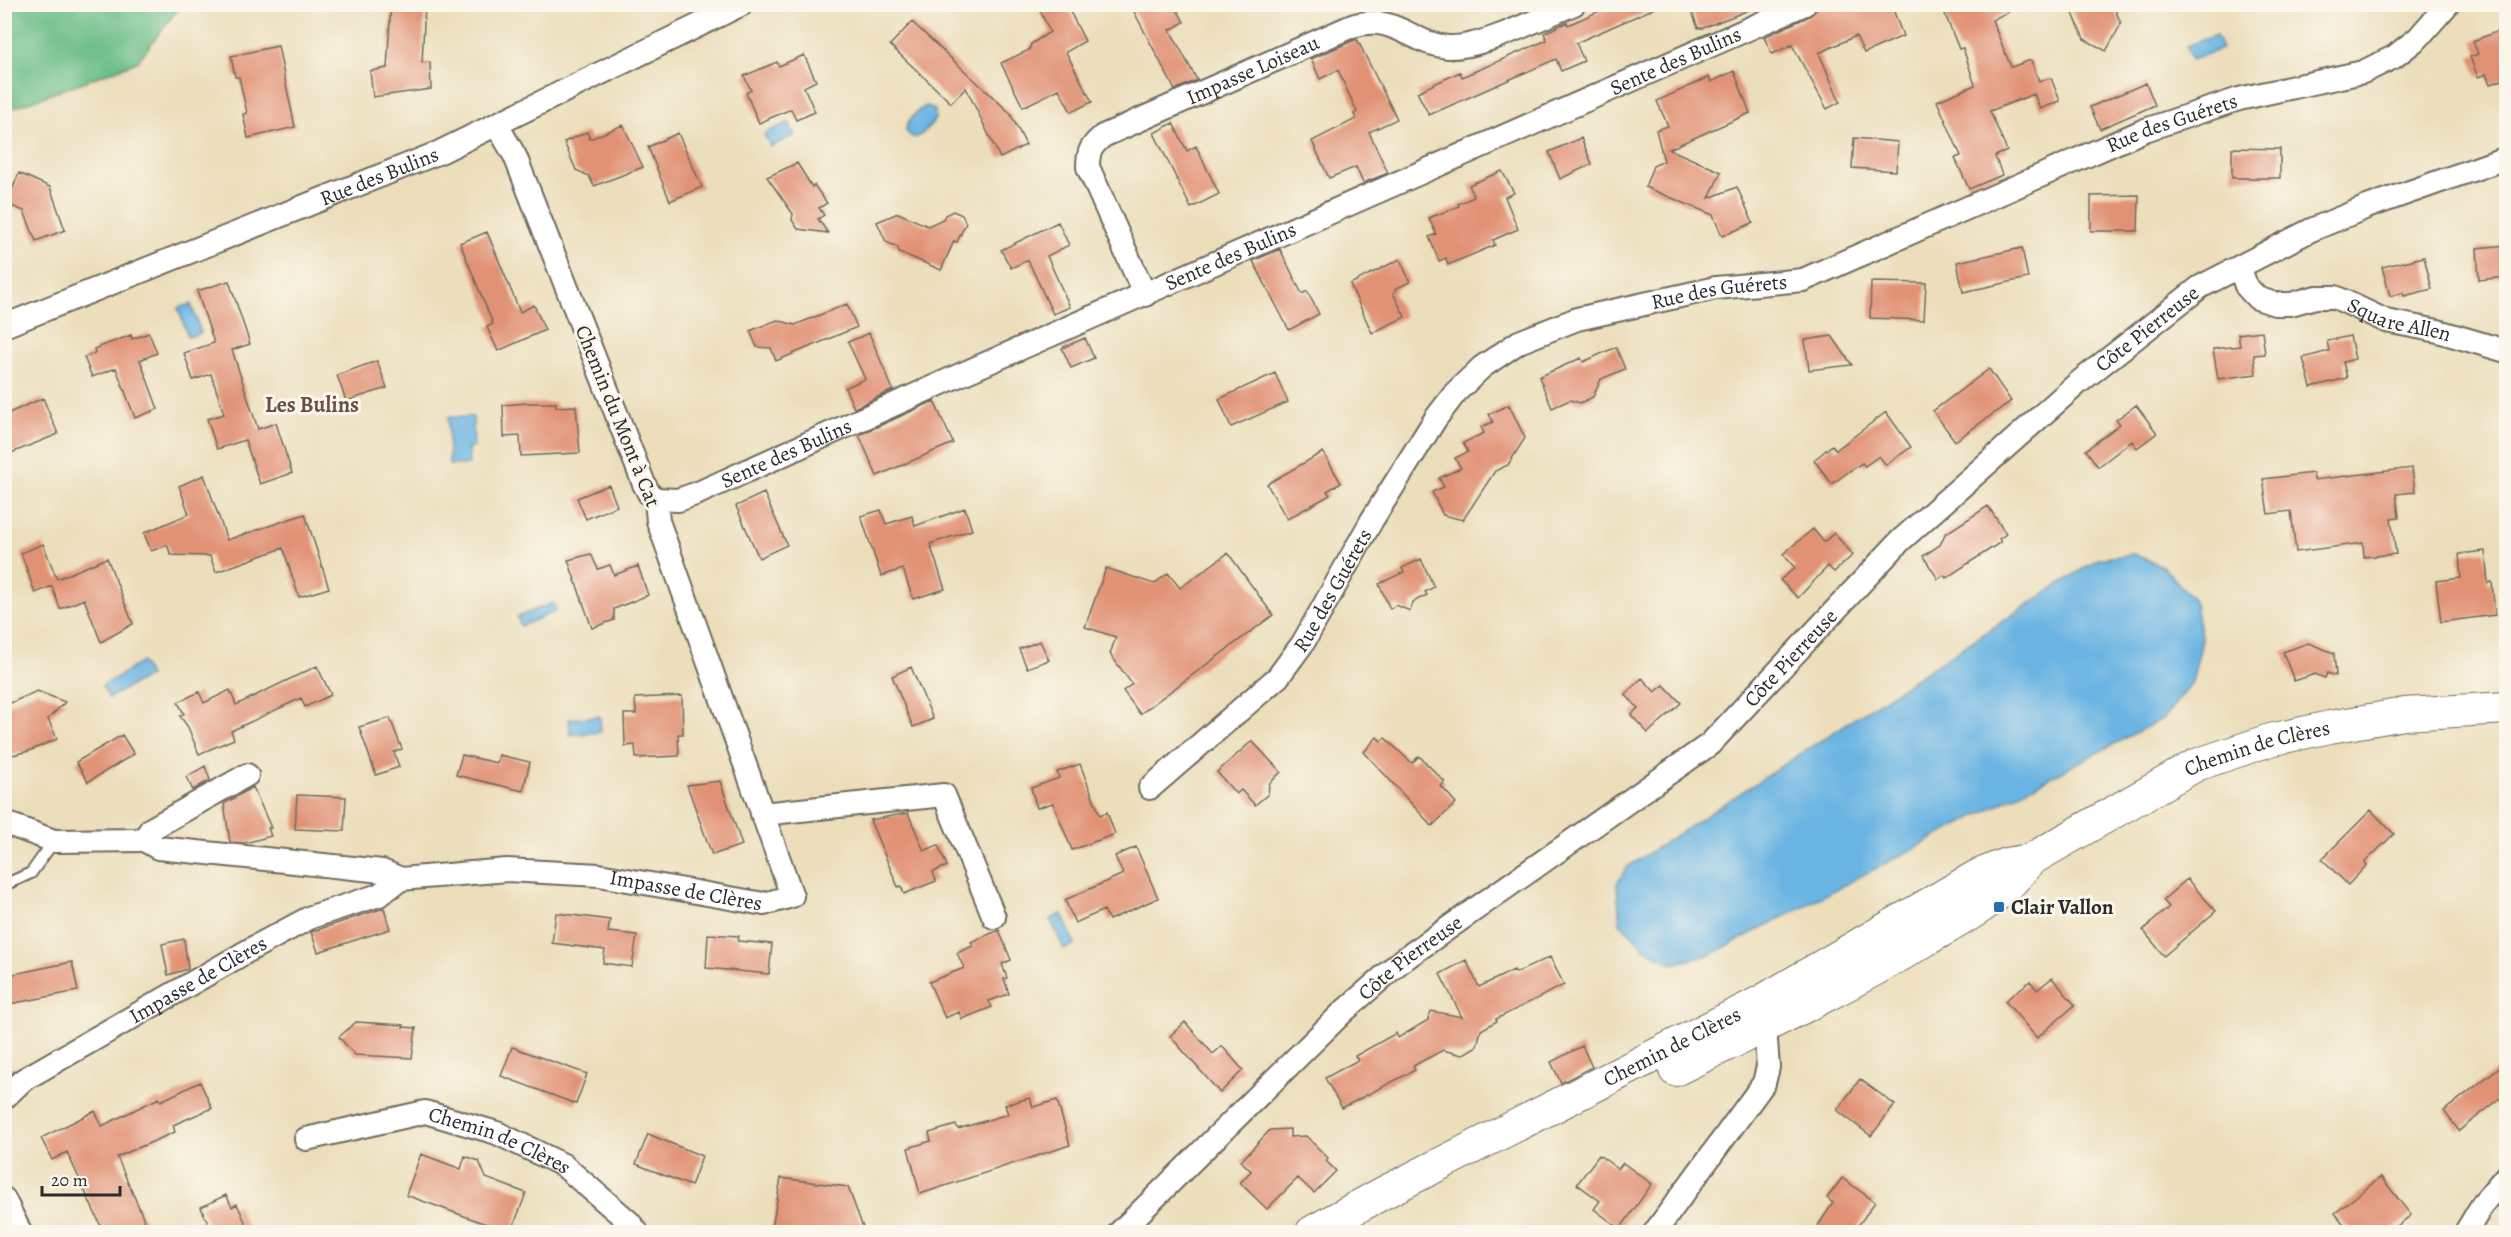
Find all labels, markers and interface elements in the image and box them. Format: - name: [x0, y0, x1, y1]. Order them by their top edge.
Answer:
- street label: Sente des Bulins: [1606, 20, 1745, 102]
- street label: Impasse Loiseau: [1182, 28, 1324, 111]
- street label: Rue des Guérets: [2102, 86, 2241, 159]
- street label: Rue des Bulins: [316, 140, 443, 213]
- street label: Sente des Bulins: [1161, 215, 1300, 297]
- street label: Rue des Guérets: [1648, 268, 1788, 316]
- street label: Côte Pierreuse: [2089, 279, 2205, 378]
- street label: Square Allen: [2343, 291, 2455, 348]
- street label: Chemin du Mont à Cat: [569, 321, 667, 511]
- district label: Les Bulins: [265, 390, 359, 420]
- street label: Sente des Bulins: [716, 412, 856, 495]
- street label: Rue des Guérets: [1287, 524, 1378, 658]
- street label: Côte Pierreuse: [1738, 603, 1844, 713]
- street label: Chemin de Clères: [2179, 713, 2333, 783]
- street label: Impasse de Clères: [608, 863, 765, 917]
- place label: Clair Vallon: [2011, 893, 2114, 921]
- marker: Clair Vallon: [1992, 900, 2006, 914]
- street label: Côte Pierreuse: [1352, 908, 1468, 1007]
- street label: Impasse de Clères: [124, 929, 272, 1030]
- street label: Chemin de Clères: [1598, 1000, 1746, 1093]
- street label: Chemin de Clères: [425, 1100, 578, 1180]
- scale bar: [42, 1159, 120, 1197]
- text: 20 m: [51, 1168, 88, 1192]

